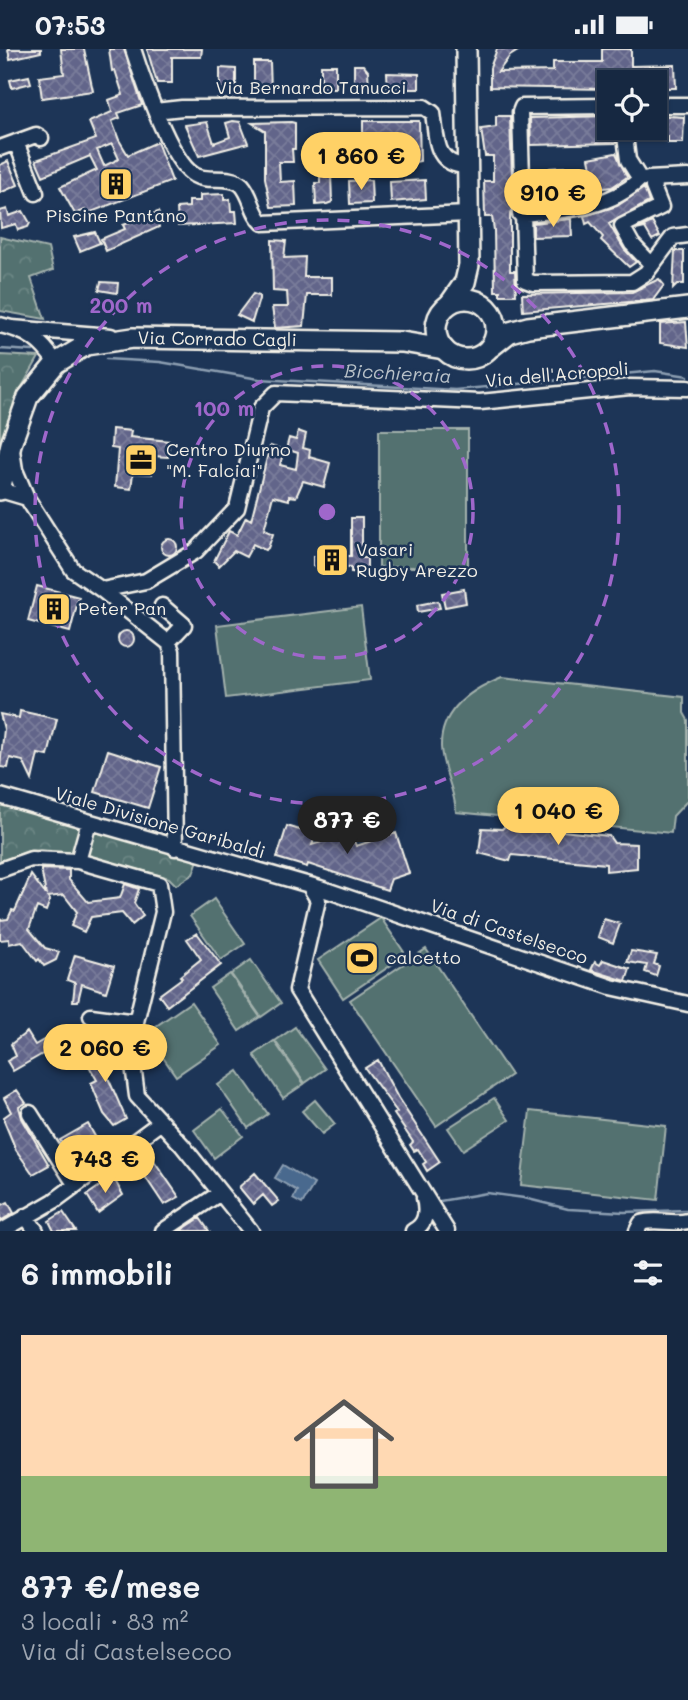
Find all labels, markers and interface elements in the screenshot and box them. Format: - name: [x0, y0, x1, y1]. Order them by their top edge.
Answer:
- text: 07:53: [35, 8, 105, 42]
- map controls: [597, 70, 667, 140]
- button: locate: [597, 70, 667, 140]
- street label: Via Bernardo Tanucci: [215, 75, 407, 99]
- pin: 1 860 €: [296, 132, 426, 192]
- text: 1 860 €: [317, 140, 405, 170]
- building icon: Piscine Pantano: [97, 165, 135, 203]
- pin: 910 €: [504, 169, 602, 229]
- text: 910 €: [520, 177, 586, 207]
- place label: Piscine Pantano: [46, 203, 186, 227]
- text: 200 m: [90, 291, 152, 318]
- street label: Via Corrado Cagli: [137, 325, 297, 351]
- street label: Via dell'Acropoli: [484, 356, 630, 392]
- water label: Bicchieraia: [344, 357, 452, 388]
- text: 100 m: [194, 394, 254, 421]
- place label: Centro Diurno "M. Falciai": [166, 437, 291, 482]
- office icon: Centro Diurno "M. Falciai": [122, 441, 160, 479]
- centre of rings: [315, 500, 339, 524]
- place label: Vasari Rugby Arezzo: [356, 537, 478, 582]
- building icon: Vasari Rugby Arezzo: [313, 541, 351, 579]
- building icon: Peter Pan: [35, 590, 73, 628]
- place label: Peter Pan: [78, 596, 166, 620]
- street label: Viale Divisione Garibaldi: [52, 781, 268, 864]
- pin: 1 040 €: [493, 787, 623, 847]
- text: 1 040 €: [513, 795, 603, 825]
- pin: 877 €: [298, 797, 396, 856]
- text: 877 €: [314, 804, 380, 834]
- street label: Via di Castelsecco: [427, 893, 591, 969]
- sports icon: calcetto: [343, 939, 381, 977]
- place label: calcetto: [386, 945, 461, 969]
- pin: 2 060 €: [40, 1025, 170, 1084]
- text: 2 060 €: [59, 1032, 151, 1062]
- pin: 743 €: [56, 1135, 154, 1195]
- text: 743 €: [71, 1143, 139, 1173]
- text: 6 immobili: [21, 1253, 173, 1293]
- icon: filters: [629, 1254, 667, 1292]
- icon: home: [281, 1381, 407, 1507]
- text: 877 €/mese: [21, 1566, 200, 1606]
- text: 3 locali · 83 m²: [21, 1606, 188, 1636]
- text: Via di Castelsecco: [21, 1636, 232, 1666]

